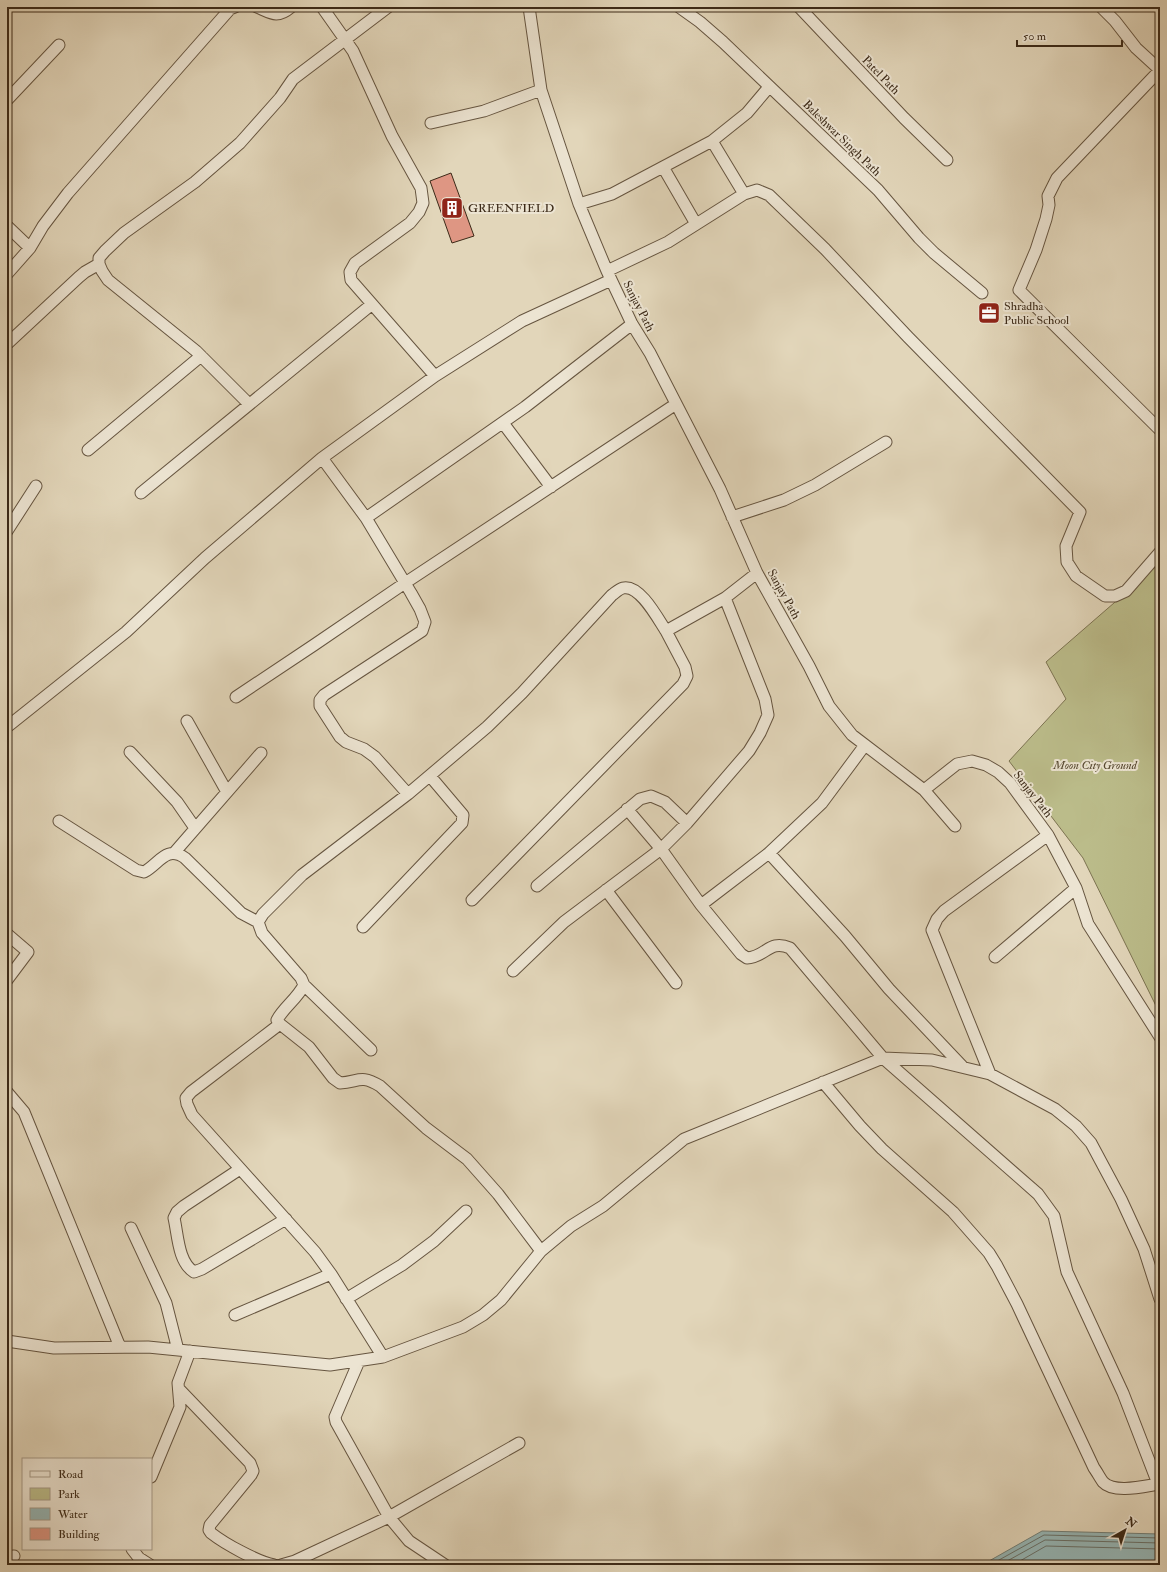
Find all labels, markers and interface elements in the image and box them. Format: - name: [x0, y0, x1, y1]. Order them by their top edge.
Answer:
- scale bar: [1017, 22, 1122, 48]
- text: 50 m: [1023, 29, 1047, 44]
- street label: Patel Path: [859, 53, 903, 98]
- street label: Baleshwar Singh Path: [799, 97, 884, 180]
- building icon: GREENFIELD: [439, 195, 465, 221]
- place label: GREENFIELD: [468, 201, 554, 216]
- street label: Sanjay Path: [619, 278, 658, 335]
- place label: Shradha Public School: [1004, 299, 1069, 328]
- office icon: Shradha Public School: [976, 300, 1002, 326]
- street label: Sanjay Path: [764, 567, 804, 623]
- park label: Moon City Ground: [1052, 758, 1138, 773]
- street label: Sanjay Path: [1010, 768, 1056, 821]
- legend: [22, 1458, 152, 1550]
- text: Road: [58, 1467, 83, 1482]
- text: Park: [58, 1487, 80, 1502]
- text: Water: [57, 1507, 88, 1522]
- north arrow: [1105, 1510, 1145, 1550]
- text: N: [1122, 1514, 1140, 1531]
- text: Building: [58, 1527, 101, 1542]

